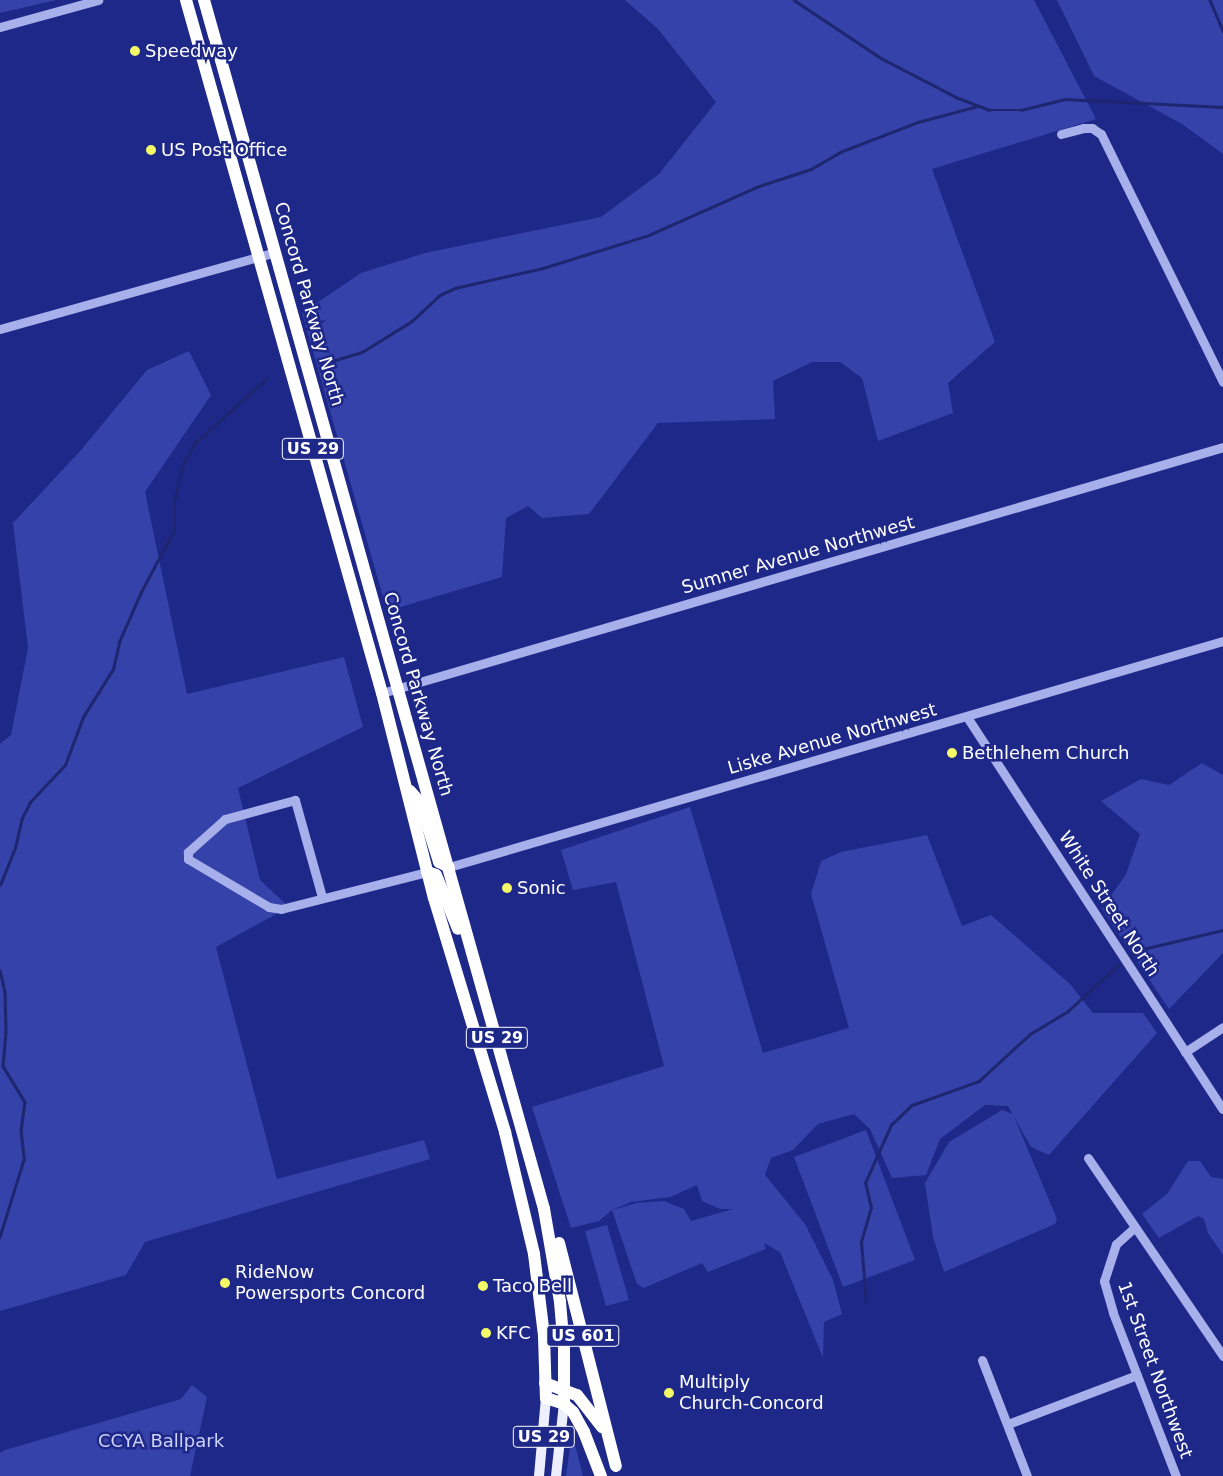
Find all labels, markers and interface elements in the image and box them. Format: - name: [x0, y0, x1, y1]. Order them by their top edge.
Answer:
- place label: Speedway: [145, 40, 238, 62]
- marker: Speedway: [129, 45, 141, 57]
- place label: US Post Office: [161, 139, 287, 161]
- marker: US Post Office: [145, 144, 157, 156]
- street label: Concord Parkway North: [269, 199, 349, 409]
- road number: US 29: [282, 436, 344, 462]
- street label: Sumner Avenue Northwest: [679, 511, 917, 599]
- street label: Concord Parkway North: [378, 589, 458, 799]
- street label: Liske Avenue Northwest: [725, 699, 939, 779]
- place label: Bethlehem Church: [962, 742, 1129, 764]
- marker: Bethlehem Church: [946, 747, 958, 759]
- street label: White Street North: [1054, 827, 1164, 981]
- place label: Sonic: [517, 877, 566, 899]
- marker: Sonic: [501, 882, 513, 894]
- road number: US 29: [466, 1024, 528, 1052]
- place label: RideNow Powersports Concord: [235, 1262, 425, 1304]
- place label: Taco Bell: [493, 1275, 572, 1297]
- marker: RideNow Powersports Concord: [219, 1277, 231, 1289]
- street label: 1st Street Northwest: [1113, 1279, 1197, 1461]
- marker: Taco Bell: [477, 1280, 489, 1292]
- place label: KFC: [496, 1322, 531, 1344]
- road number: US 601: [546, 1322, 620, 1350]
- marker: KFC: [480, 1327, 492, 1339]
- place label: Multiply Church-Concord: [679, 1372, 824, 1415]
- marker: Multiply Church-Concord: [663, 1387, 675, 1399]
- road number: US 29: [513, 1424, 575, 1450]
- park label: CCYA Ballpark: [98, 1430, 224, 1452]

